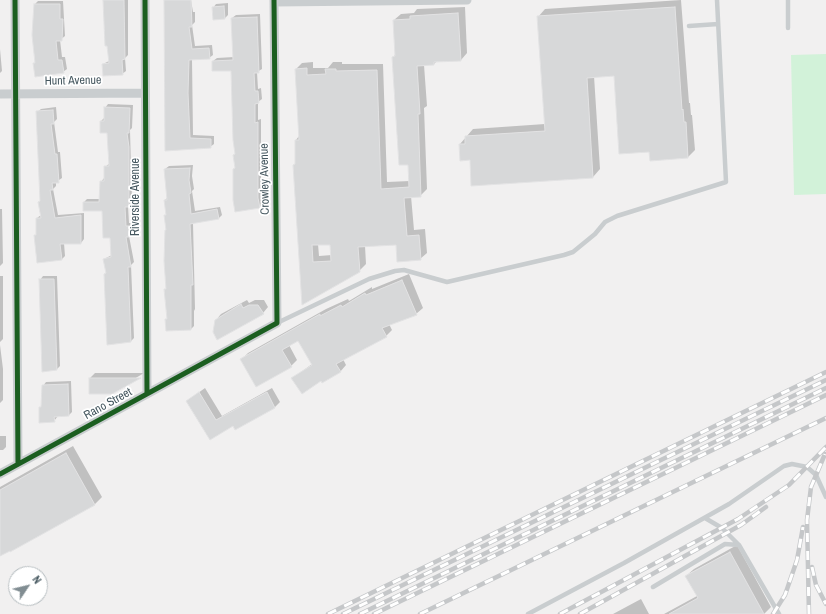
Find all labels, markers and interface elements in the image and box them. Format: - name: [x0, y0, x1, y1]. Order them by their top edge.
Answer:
- street label: Hunt Avenue: [45, 73, 101, 89]
- street label: Crowley Avenue: [257, 143, 273, 215]
- street label: Riverside Avenue: [129, 158, 143, 236]
- street label: Rano Street: [82, 385, 134, 423]
- north arrow: [8, 566, 48, 606]
- text: N: [29, 573, 45, 586]

